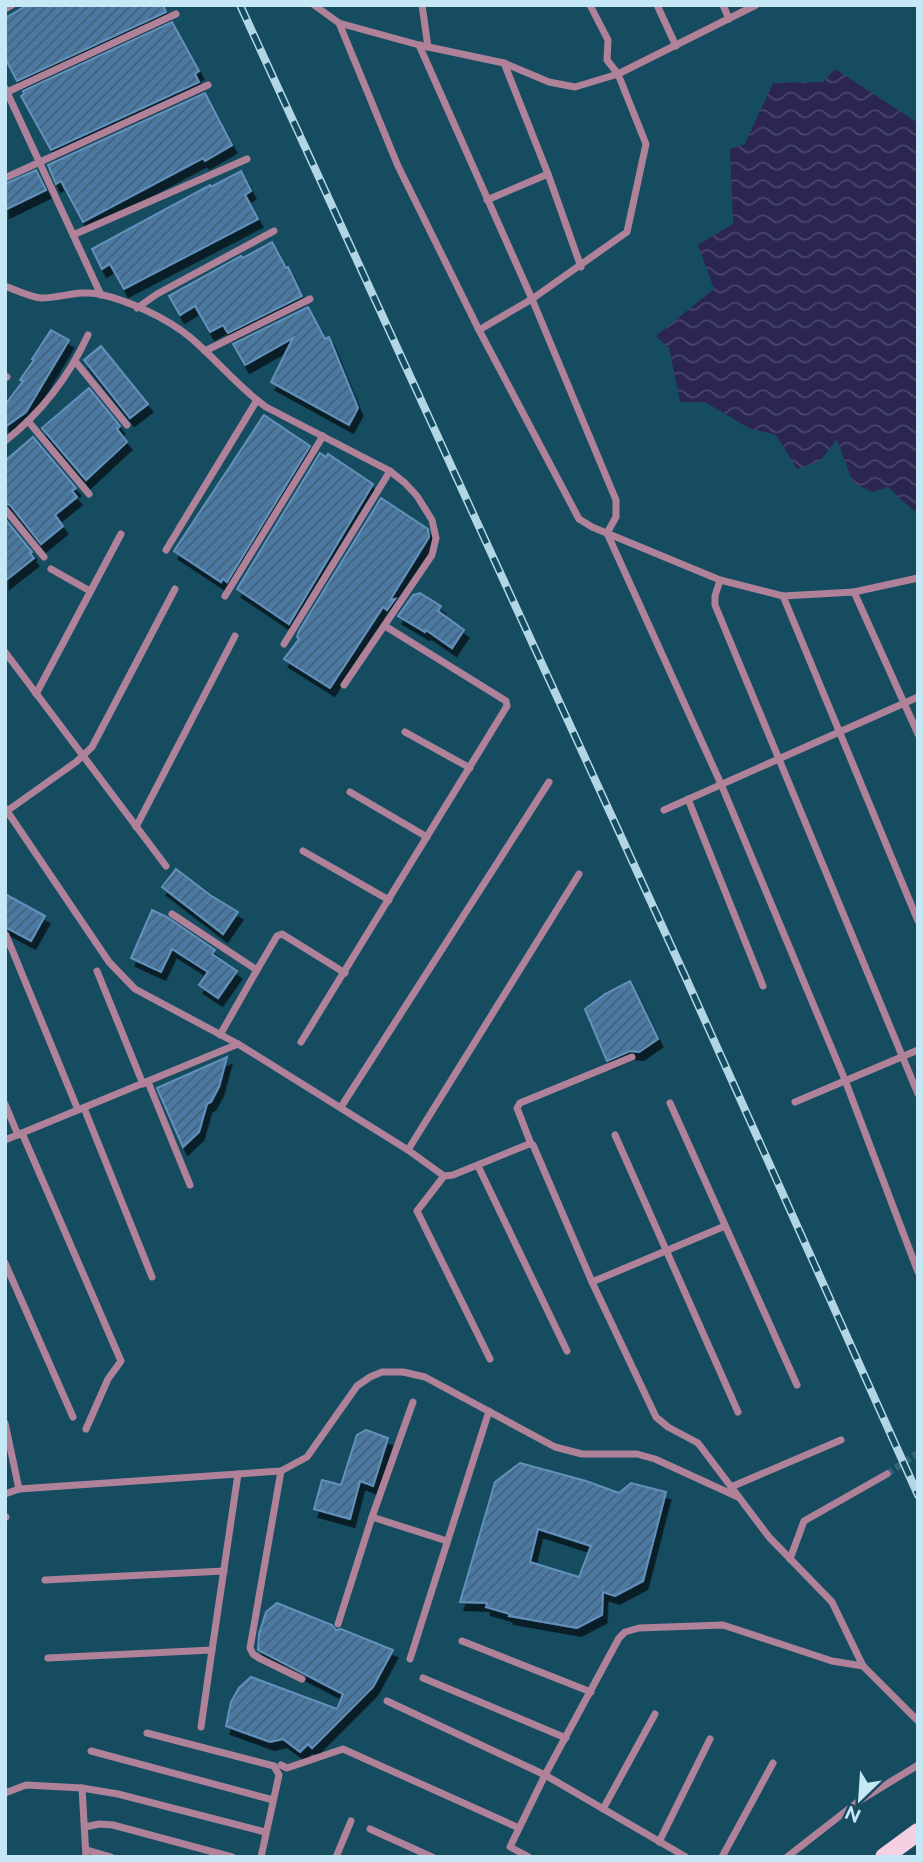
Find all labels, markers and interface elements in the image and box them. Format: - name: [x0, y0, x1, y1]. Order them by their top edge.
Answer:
- north arrow: [825, 1764, 895, 1834]
- text: N: [842, 1801, 864, 1827]

